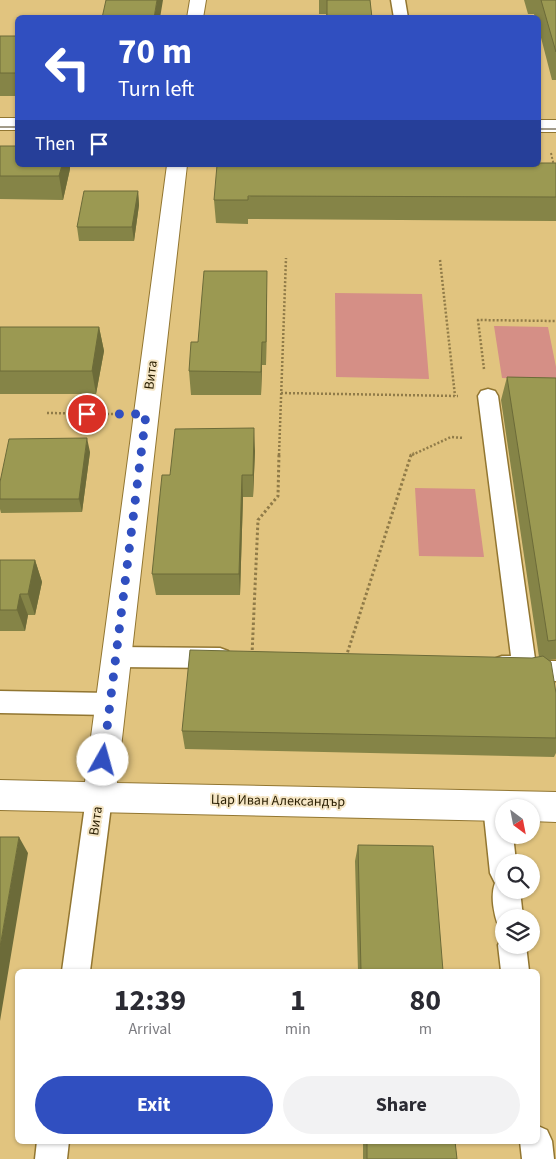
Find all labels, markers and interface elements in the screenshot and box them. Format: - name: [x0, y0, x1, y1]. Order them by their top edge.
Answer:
- text: 70 m: [118, 27, 192, 77]
- icon: left: [35, 35, 100, 100]
- text: Turn left: [118, 73, 194, 105]
- icon: arrive: [85, 130, 113, 158]
- text: Then: [35, 131, 75, 158]
- street label: Вита: [139, 359, 163, 391]
- pin: [66, 393, 108, 435]
- icon: arrive: [73, 400, 101, 428]
- position arrow: [76, 733, 128, 785]
- street label: Цар Иван Александър: [211, 790, 346, 812]
- north arrow: [495, 799, 540, 844]
- map controls: [495, 799, 540, 954]
- street label: Вита: [84, 805, 108, 837]
- button: search: [495, 854, 540, 899]
- button: layers: [495, 909, 540, 954]
- text: 12:39: [114, 979, 186, 1022]
- text: 1: [290, 979, 306, 1022]
- text: 80: [410, 979, 441, 1022]
- text: Arrival: [128, 1018, 171, 1040]
- text: min: [285, 1018, 311, 1040]
- text: m: [419, 1018, 432, 1040]
- button: Exit: [35, 1076, 273, 1134]
- button: Share: [283, 1076, 520, 1134]

